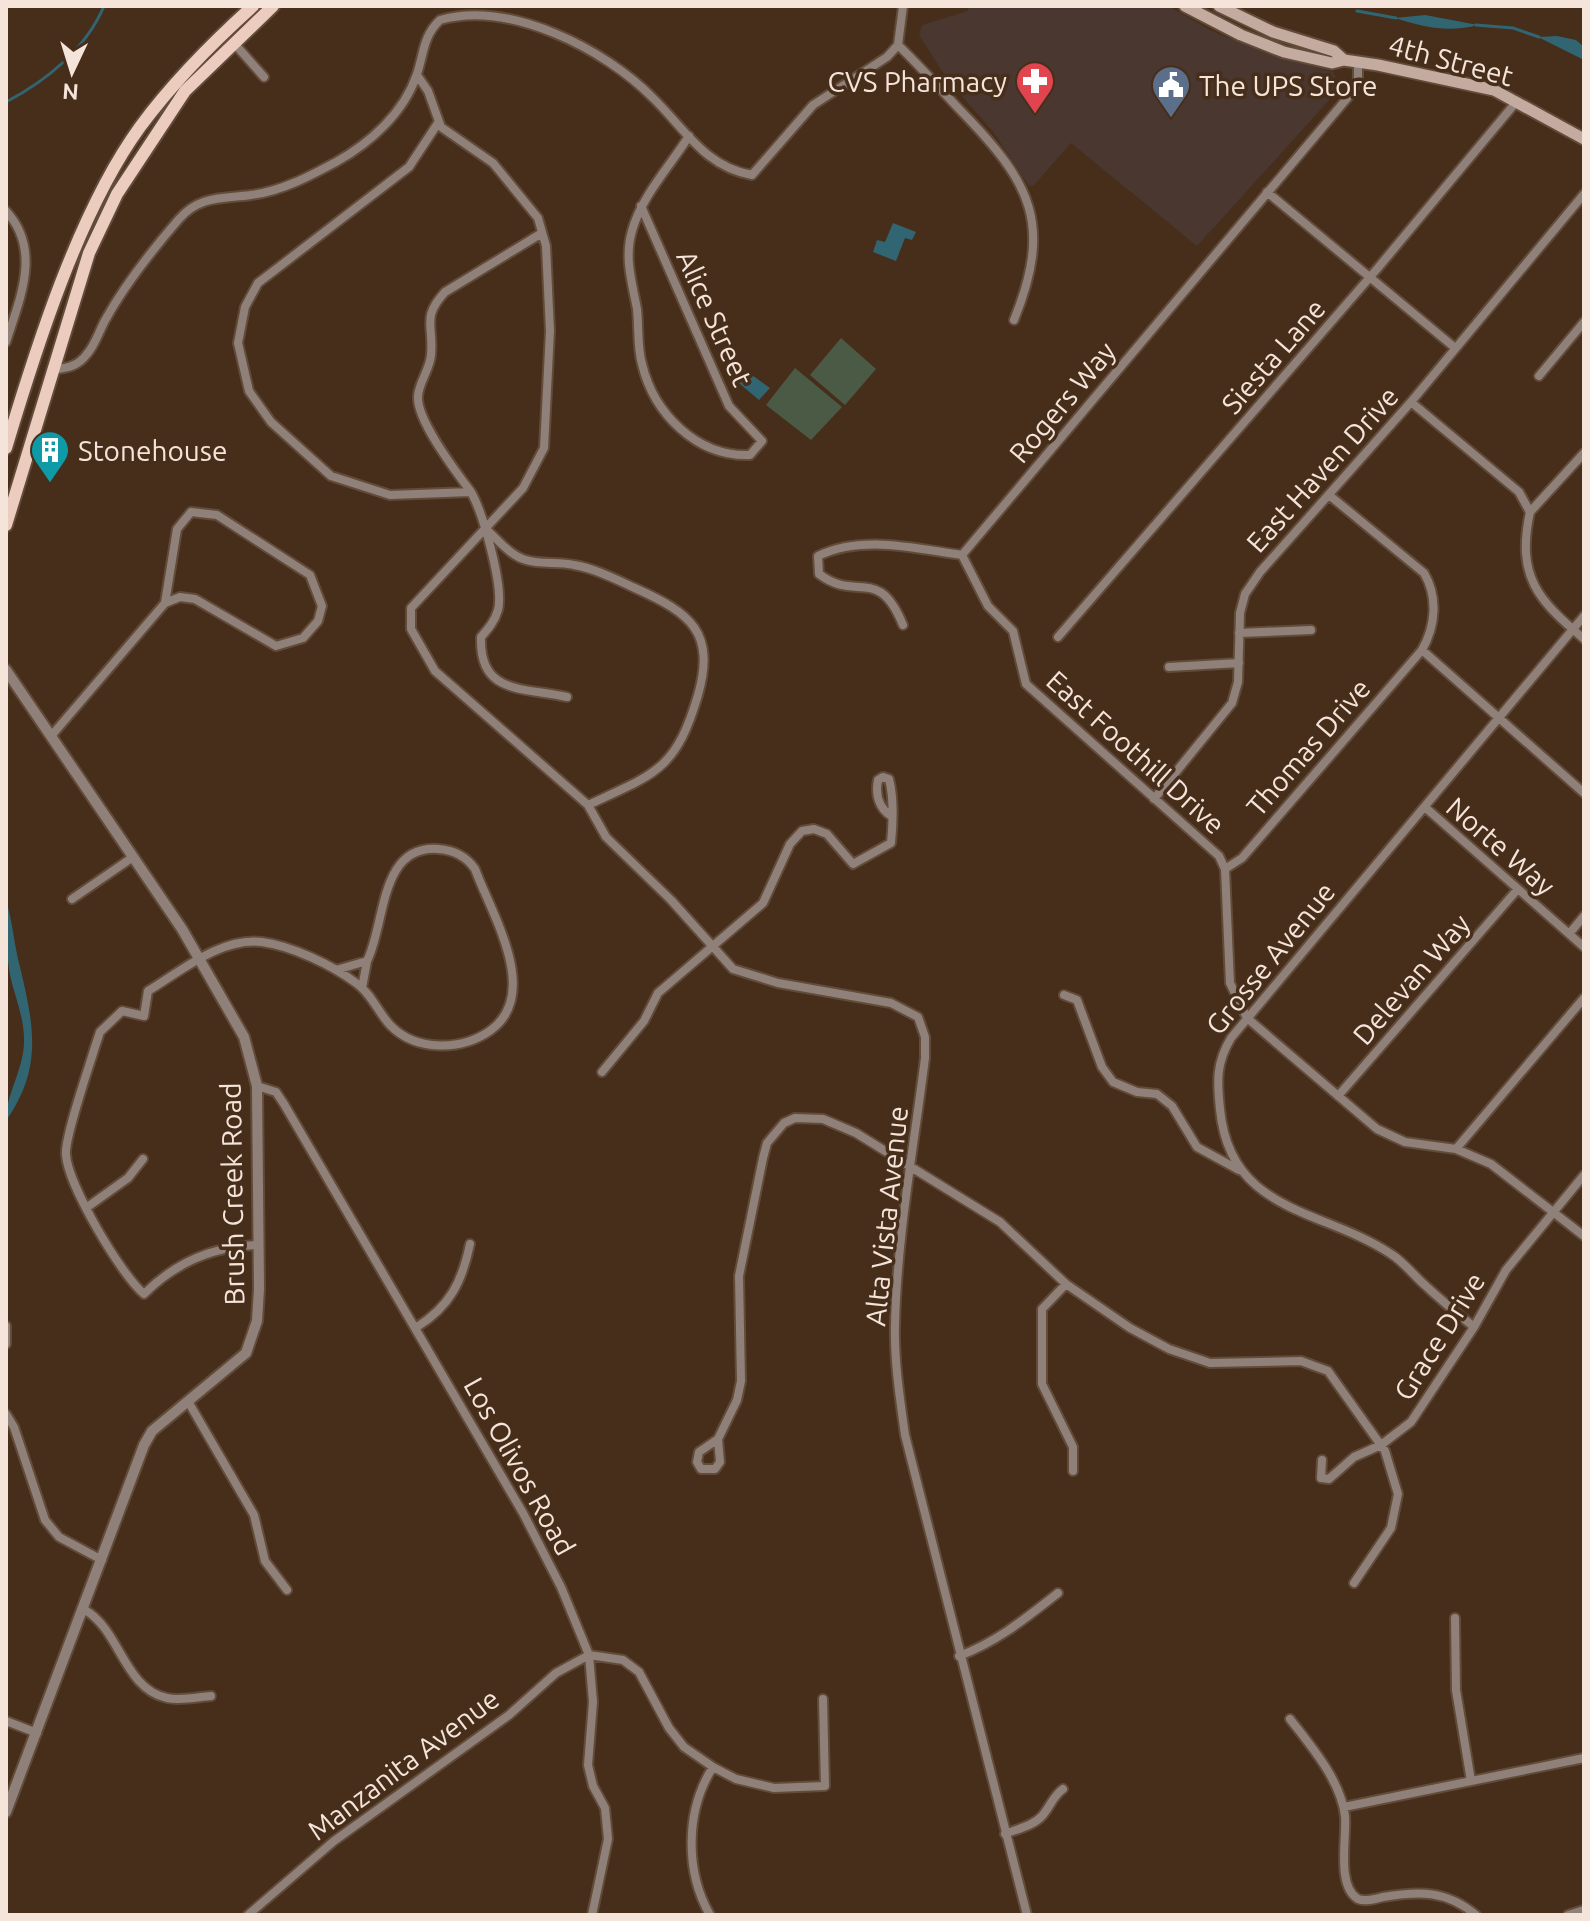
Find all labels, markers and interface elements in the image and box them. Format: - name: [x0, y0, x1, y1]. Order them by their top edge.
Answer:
- street label: 4th Street: [1385, 29, 1517, 91]
- north arrow: [32, 32, 112, 112]
- pharmacy icon: CVS Pharmacy: [1014, 60, 1056, 115]
- public building icon: The UPS Store: [1150, 64, 1192, 119]
- place label: CVS Pharmacy: [827, 66, 1007, 97]
- place label: The UPS Store: [1199, 70, 1377, 101]
- text: N: [62, 79, 80, 105]
- street label: Alice Street: [671, 245, 759, 391]
- street label: Siesta Lane: [1215, 293, 1331, 419]
- street label: Rogers Way: [1003, 335, 1121, 469]
- street label: East Haven Drive: [1240, 380, 1404, 558]
- building icon: Stonehouse: [29, 429, 71, 484]
- place label: Stonehouse: [78, 435, 227, 466]
- street label: East Foothill Drive: [1041, 664, 1231, 840]
- street label: Thomas Drive: [1240, 672, 1376, 822]
- street label: Norte Way: [1441, 791, 1561, 901]
- street label: Grosse Avenue: [1199, 876, 1341, 1040]
- street label: Delevan Way: [1346, 908, 1476, 1050]
- street label: Brush Creek Road: [215, 1082, 249, 1306]
- street label: Alta Vista Avenue: [859, 1104, 913, 1328]
- street label: Grace Drive: [1388, 1266, 1490, 1406]
- street label: Los Olivos Road: [458, 1372, 582, 1560]
- street label: Manzanita Avenue: [302, 1682, 504, 1846]

